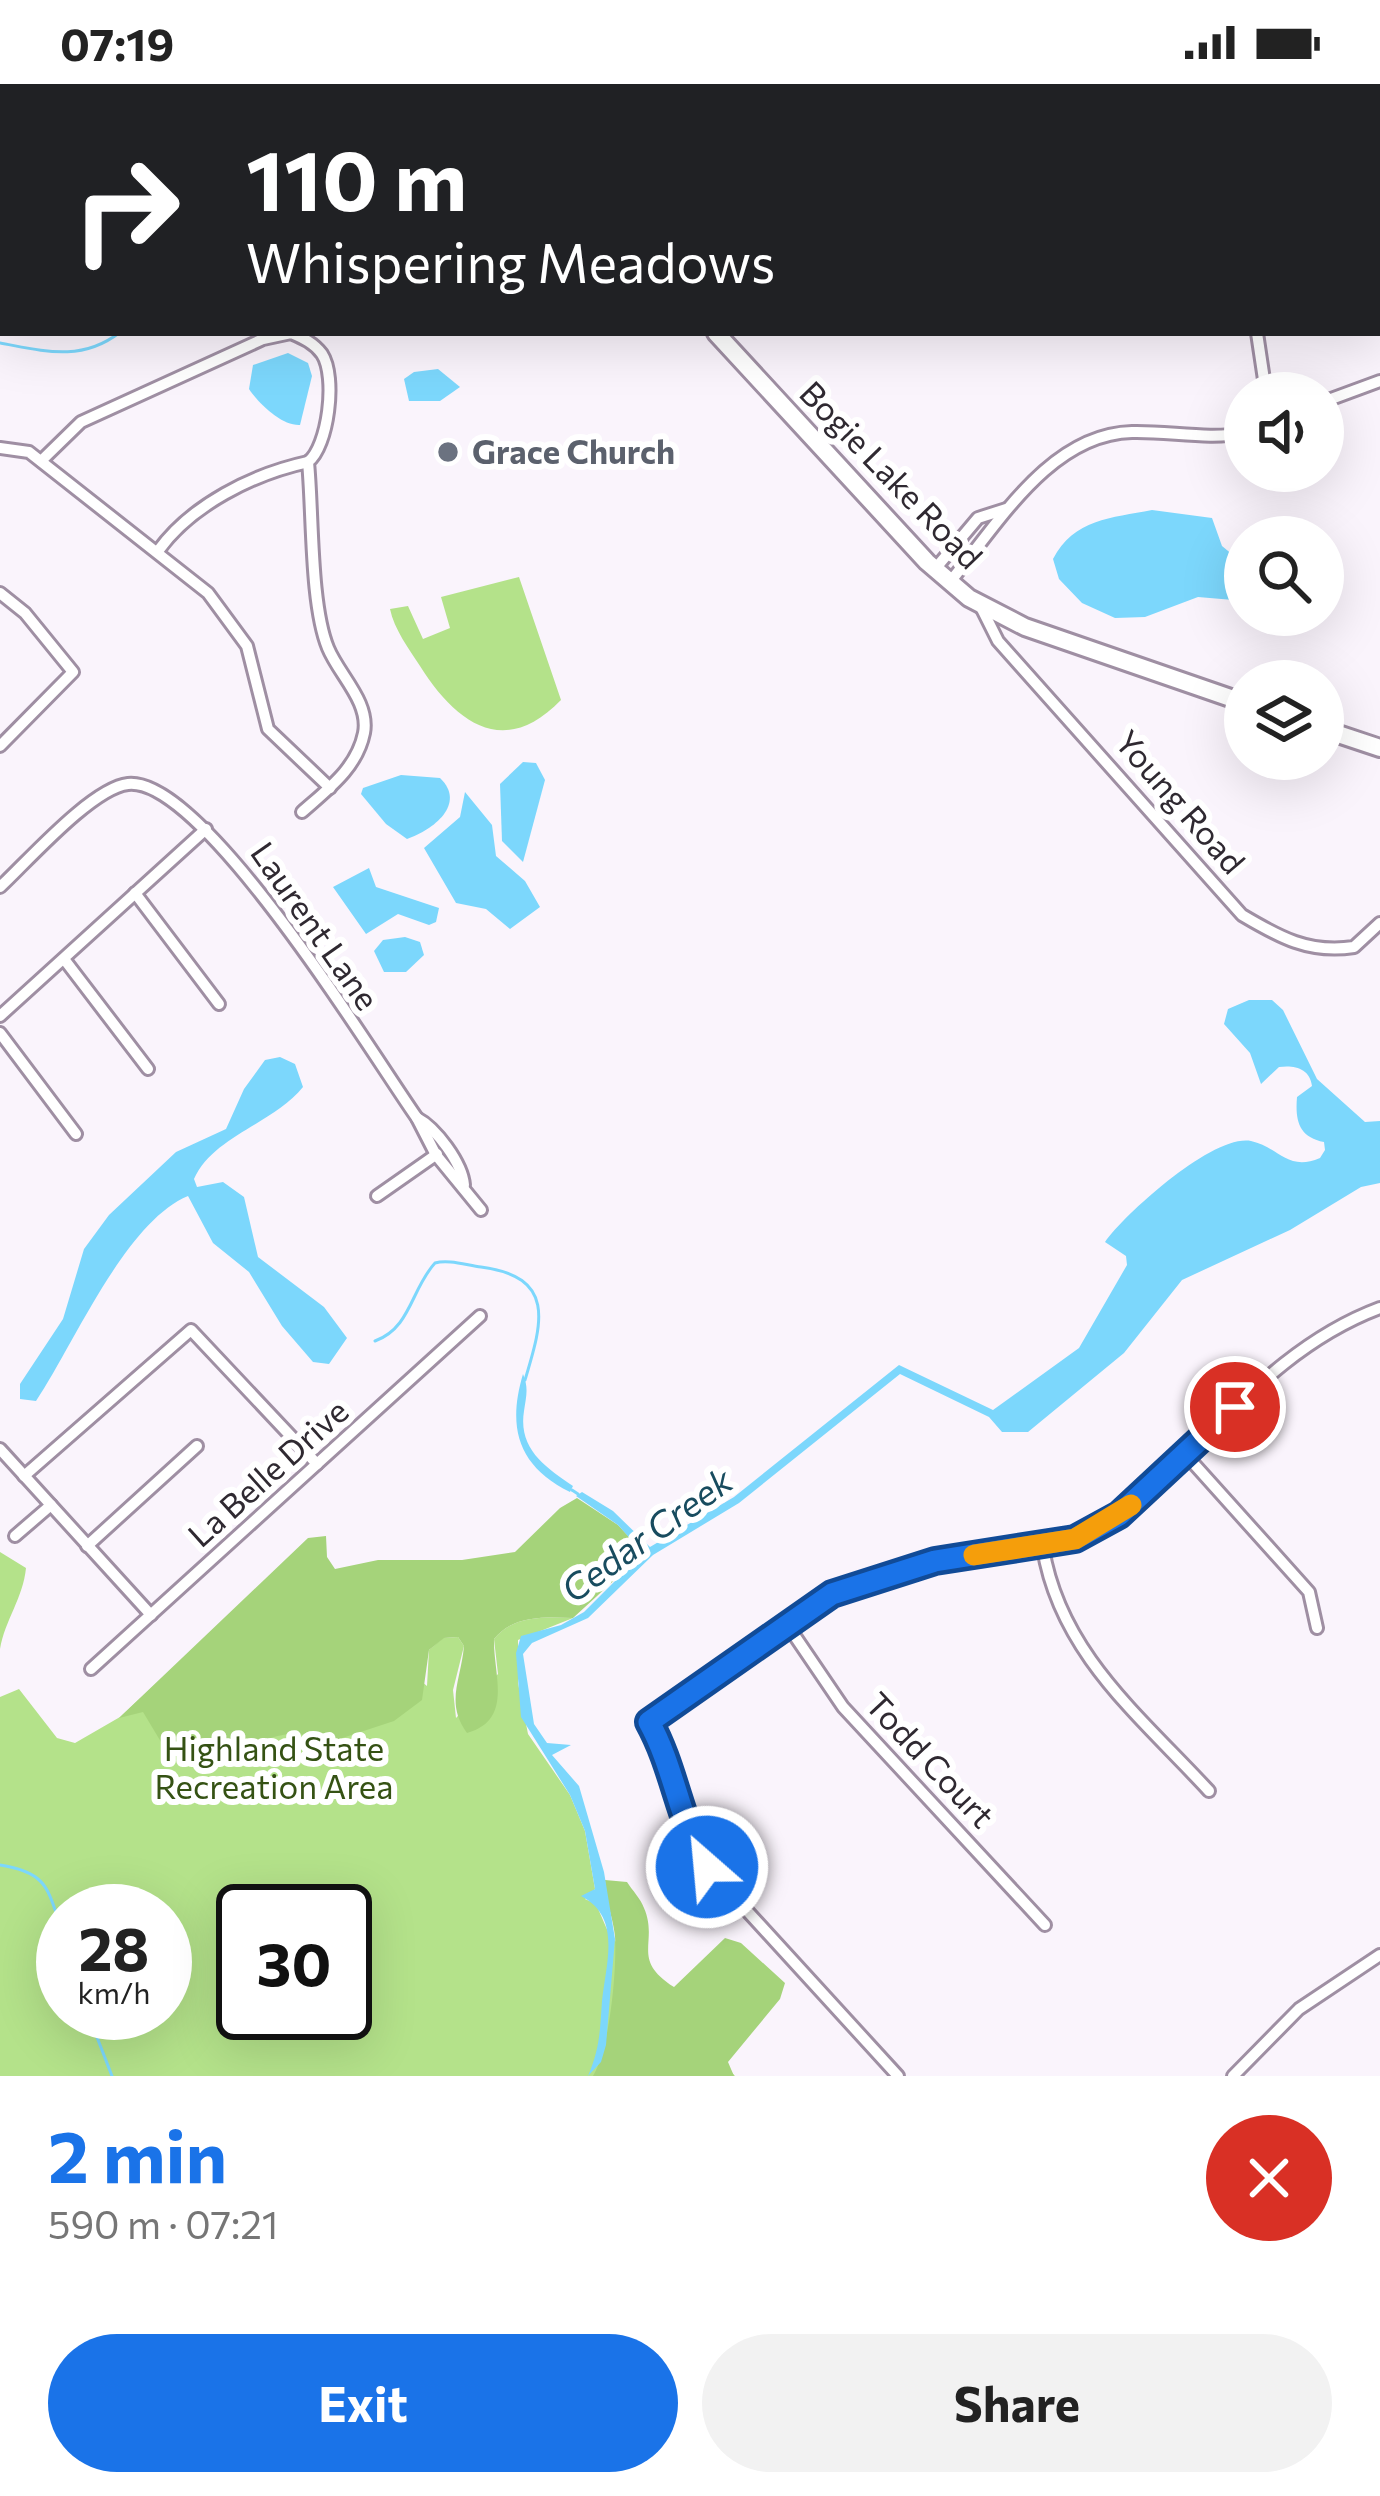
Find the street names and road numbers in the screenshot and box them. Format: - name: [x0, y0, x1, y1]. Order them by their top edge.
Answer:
- street label: Bogie Lake Road: [792, 372, 992, 576]
- street label: Young Road: [1108, 721, 1255, 881]
- street label: Laurent Lane: [243, 833, 389, 1017]
- street label: La Belle Drive: [178, 1389, 356, 1555]
- street label: Todd Court: [858, 1683, 1004, 1835]

